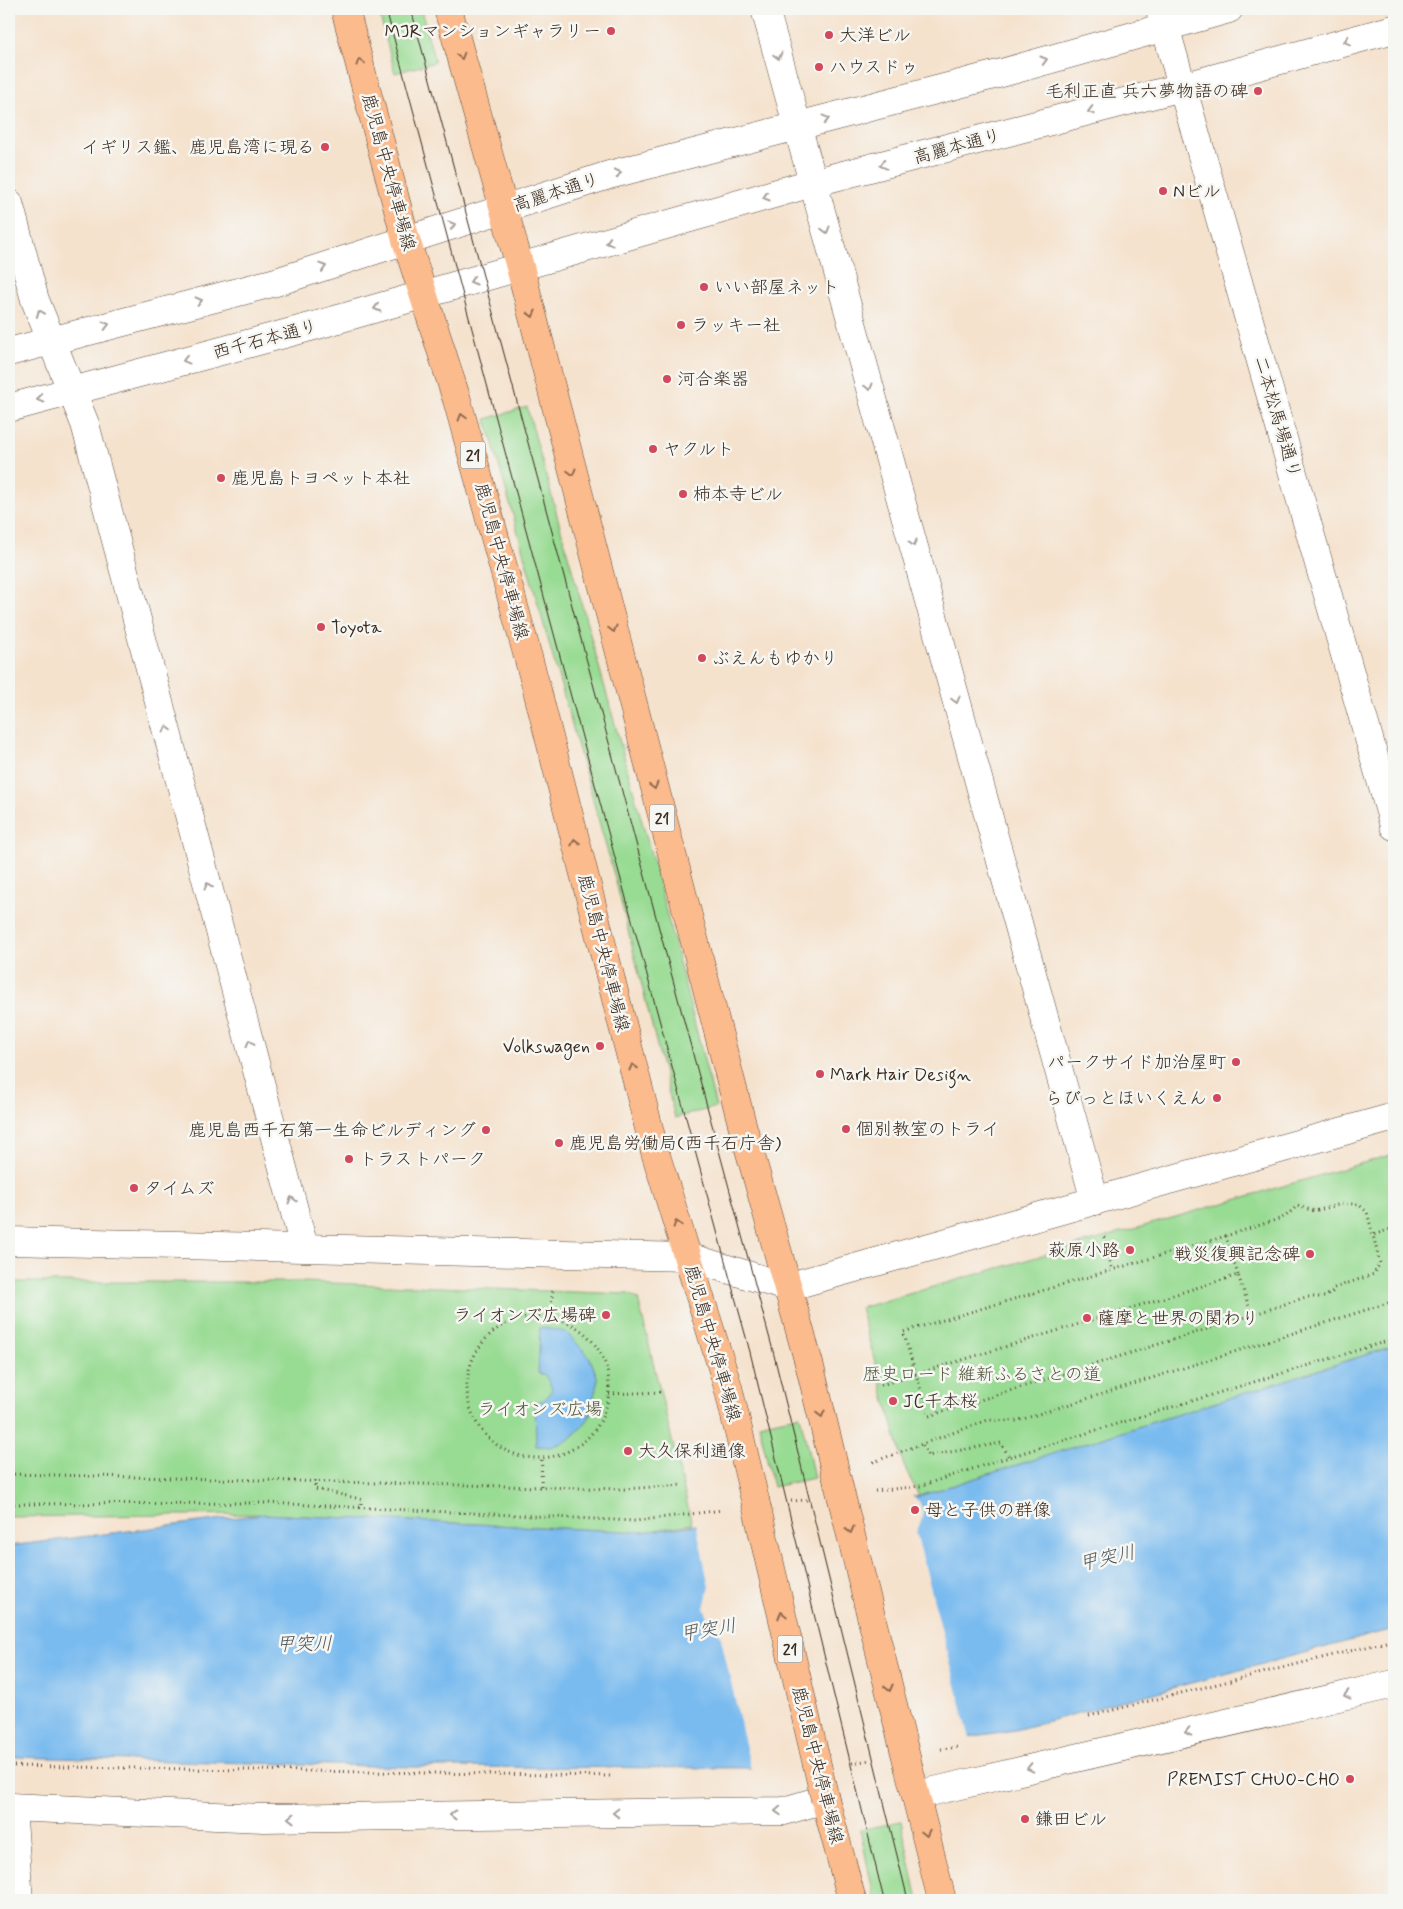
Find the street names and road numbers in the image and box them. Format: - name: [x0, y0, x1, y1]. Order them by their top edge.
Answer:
- street label: 鹿児島中央停車場線: [355, 91, 421, 254]
- street label: 高麗本通り: [911, 124, 1004, 170]
- street label: 高麗本通り: [510, 168, 603, 218]
- street label: 西千石本通り: [210, 314, 321, 366]
- street label: 二本松馬場通り: [1248, 353, 1306, 481]
- road number: 21: [460, 442, 486, 468]
- street label: 鹿児島中央停車場線: [468, 480, 534, 643]
- road number: 21: [650, 804, 674, 831]
- street label: 鹿児島中央停車場線: [572, 872, 634, 1035]
- street label: 鹿児島中央停車場線: [678, 1262, 746, 1424]
- road number: 21: [778, 1636, 802, 1662]
- street label: 鹿児島中央停車場線: [786, 1684, 848, 1847]

